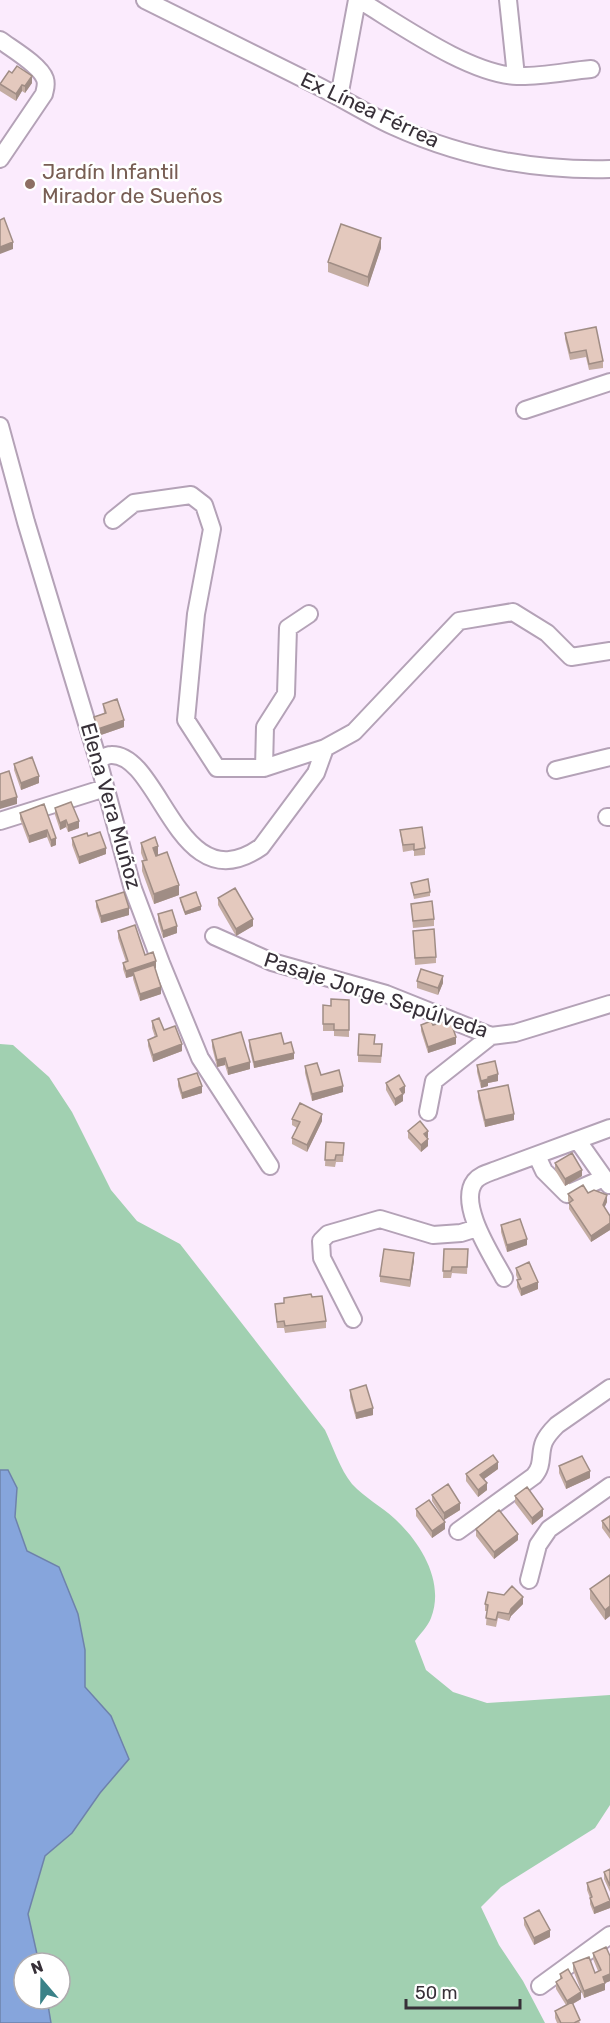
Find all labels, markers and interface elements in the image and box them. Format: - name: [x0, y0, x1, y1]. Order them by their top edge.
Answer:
- street label: Ex Línea Férrea: [297, 66, 444, 153]
- place label: Jardín Infantil Mirador de Sueños: [42, 159, 223, 208]
- marker: Jardín Infantil Mirador de Sueños: [23, 177, 37, 191]
- street label: Elena Vera Muñoz: [76, 720, 147, 892]
- street label: Pasaje Jorge Sepúlveda: [261, 946, 491, 1043]
- north arrow: [12, 1951, 72, 2011]
- text: N: [28, 1956, 46, 1978]
- scale bar: [406, 1972, 520, 2010]
- text: 50 m: [415, 1982, 458, 2004]

